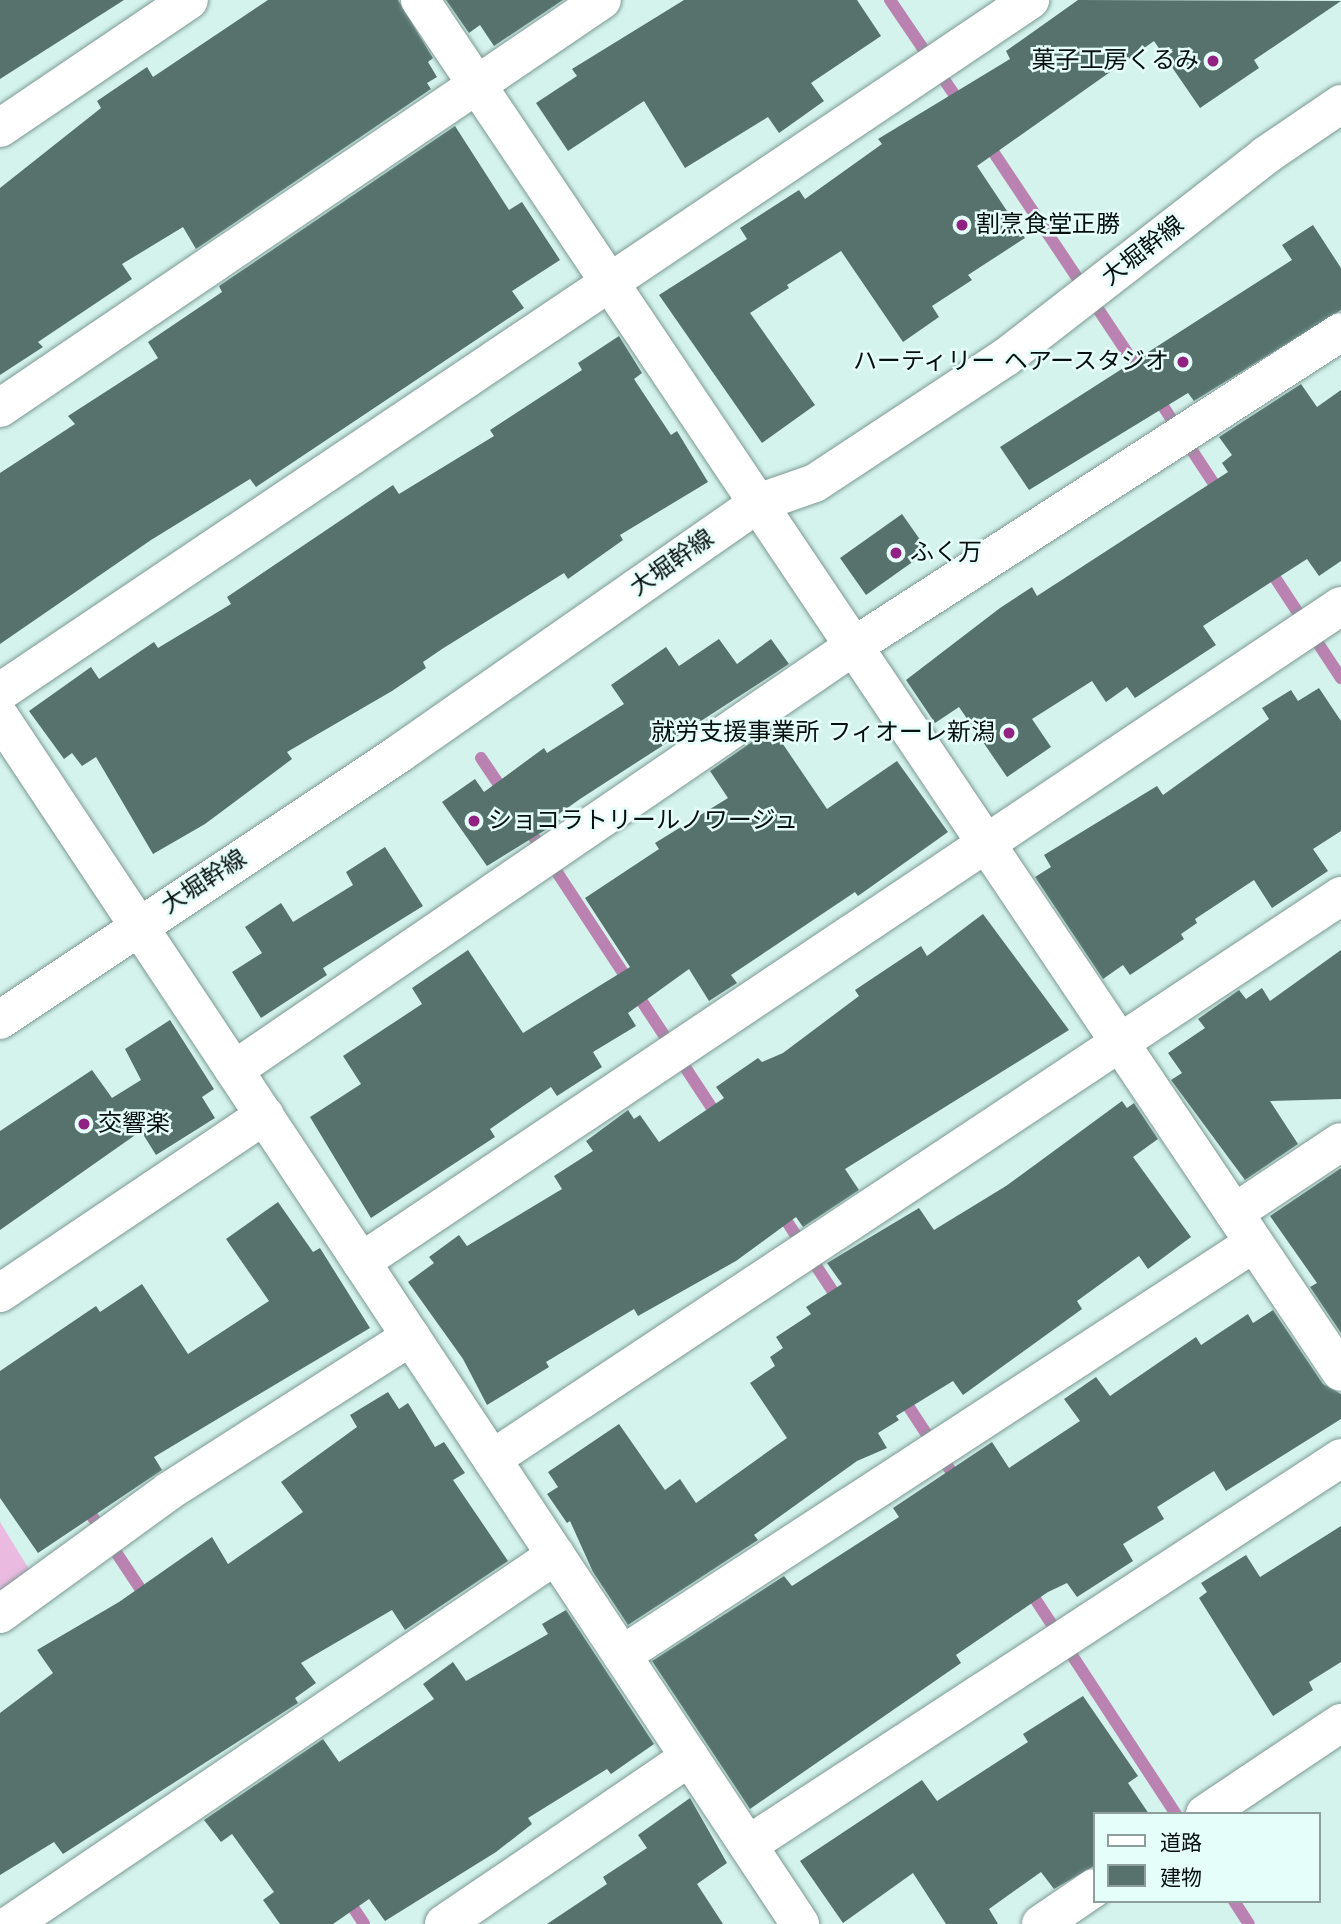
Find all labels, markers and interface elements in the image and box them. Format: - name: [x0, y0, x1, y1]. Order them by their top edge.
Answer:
- place label: 菓子工房くるみ: [1031, 47, 1199, 75]
- marker: 菓子工房くるみ: [1205, 53, 1221, 69]
- street label: 大堀幹線: [1096, 210, 1190, 292]
- place label: 割烹食堂正勝: [976, 211, 1120, 239]
- marker: 割烹食堂正勝: [954, 217, 970, 233]
- place label: ハーティリー ヘアースタジオ: [850, 348, 1169, 376]
- marker: ハーティリー ヘアースタジオ: [1175, 354, 1191, 370]
- street label: 大堀幹線: [624, 524, 720, 602]
- place label: ふく万: [910, 539, 982, 567]
- marker: ふく万: [888, 545, 904, 561]
- place label: 就労支援事業所 フィオーレ新潟: [651, 719, 995, 747]
- marker: 就労支援事業所 フィオーレ新潟: [1001, 725, 1017, 741]
- place label: ショコラトリールノワージュ: [488, 807, 800, 835]
- marker: ショコラトリールノワージュ: [466, 813, 482, 829]
- street label: 大堀幹線: [156, 844, 252, 920]
- place label: 交響楽: [98, 1110, 170, 1138]
- marker: 交響楽: [76, 1116, 92, 1132]
- legend: [1092, 1812, 1320, 1903]
- text: 道路: [1160, 1830, 1202, 1855]
- text: 建物: [1160, 1865, 1202, 1890]

